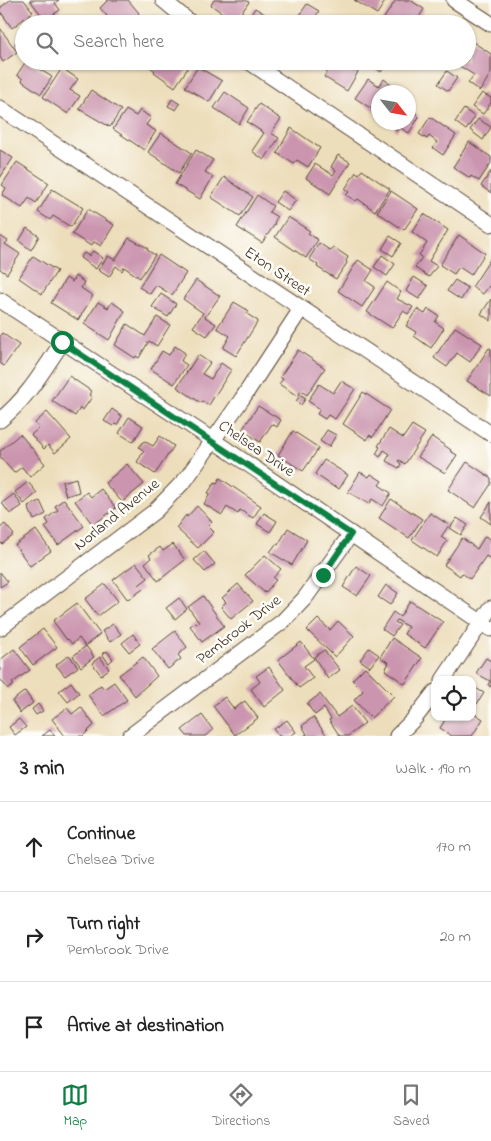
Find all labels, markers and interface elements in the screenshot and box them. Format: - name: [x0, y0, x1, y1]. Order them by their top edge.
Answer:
- search box: [15, 15, 476, 70]
- icon: search: [33, 29, 61, 57]
- text: Search here: [73, 29, 164, 56]
- north arrow: [371, 85, 416, 130]
- street label: Eton Street: [239, 241, 316, 303]
- route start: [51, 331, 74, 354]
- street label: Chelsea Drive: [213, 415, 300, 484]
- street label: Norland Avenue: [69, 472, 166, 557]
- route end: [312, 564, 335, 587]
- street label: Pembrook Drive: [191, 589, 287, 671]
- map controls: [431, 676, 476, 721]
- button: locate: [431, 676, 476, 721]
- text: 3 min: [20, 754, 64, 784]
- text: Walk · 190 m: [396, 757, 471, 781]
- text: Continue: [67, 821, 135, 848]
- icon: ahead: [20, 833, 48, 861]
- text: 170 m: [436, 835, 471, 859]
- text: Chelsea Drive: [67, 848, 155, 872]
- text: Turn right: [67, 911, 140, 938]
- icon: right: [20, 923, 48, 951]
- text: 20 m: [440, 925, 471, 949]
- text: Pembrook Drive: [67, 938, 169, 962]
- icon: arrive: [20, 1013, 48, 1041]
- text: Arrive at destination: [67, 1013, 224, 1040]
- tab: Map: [61, 1081, 89, 1132]
- tab: Directions: [212, 1081, 270, 1132]
- tab: Saved: [393, 1081, 430, 1132]

